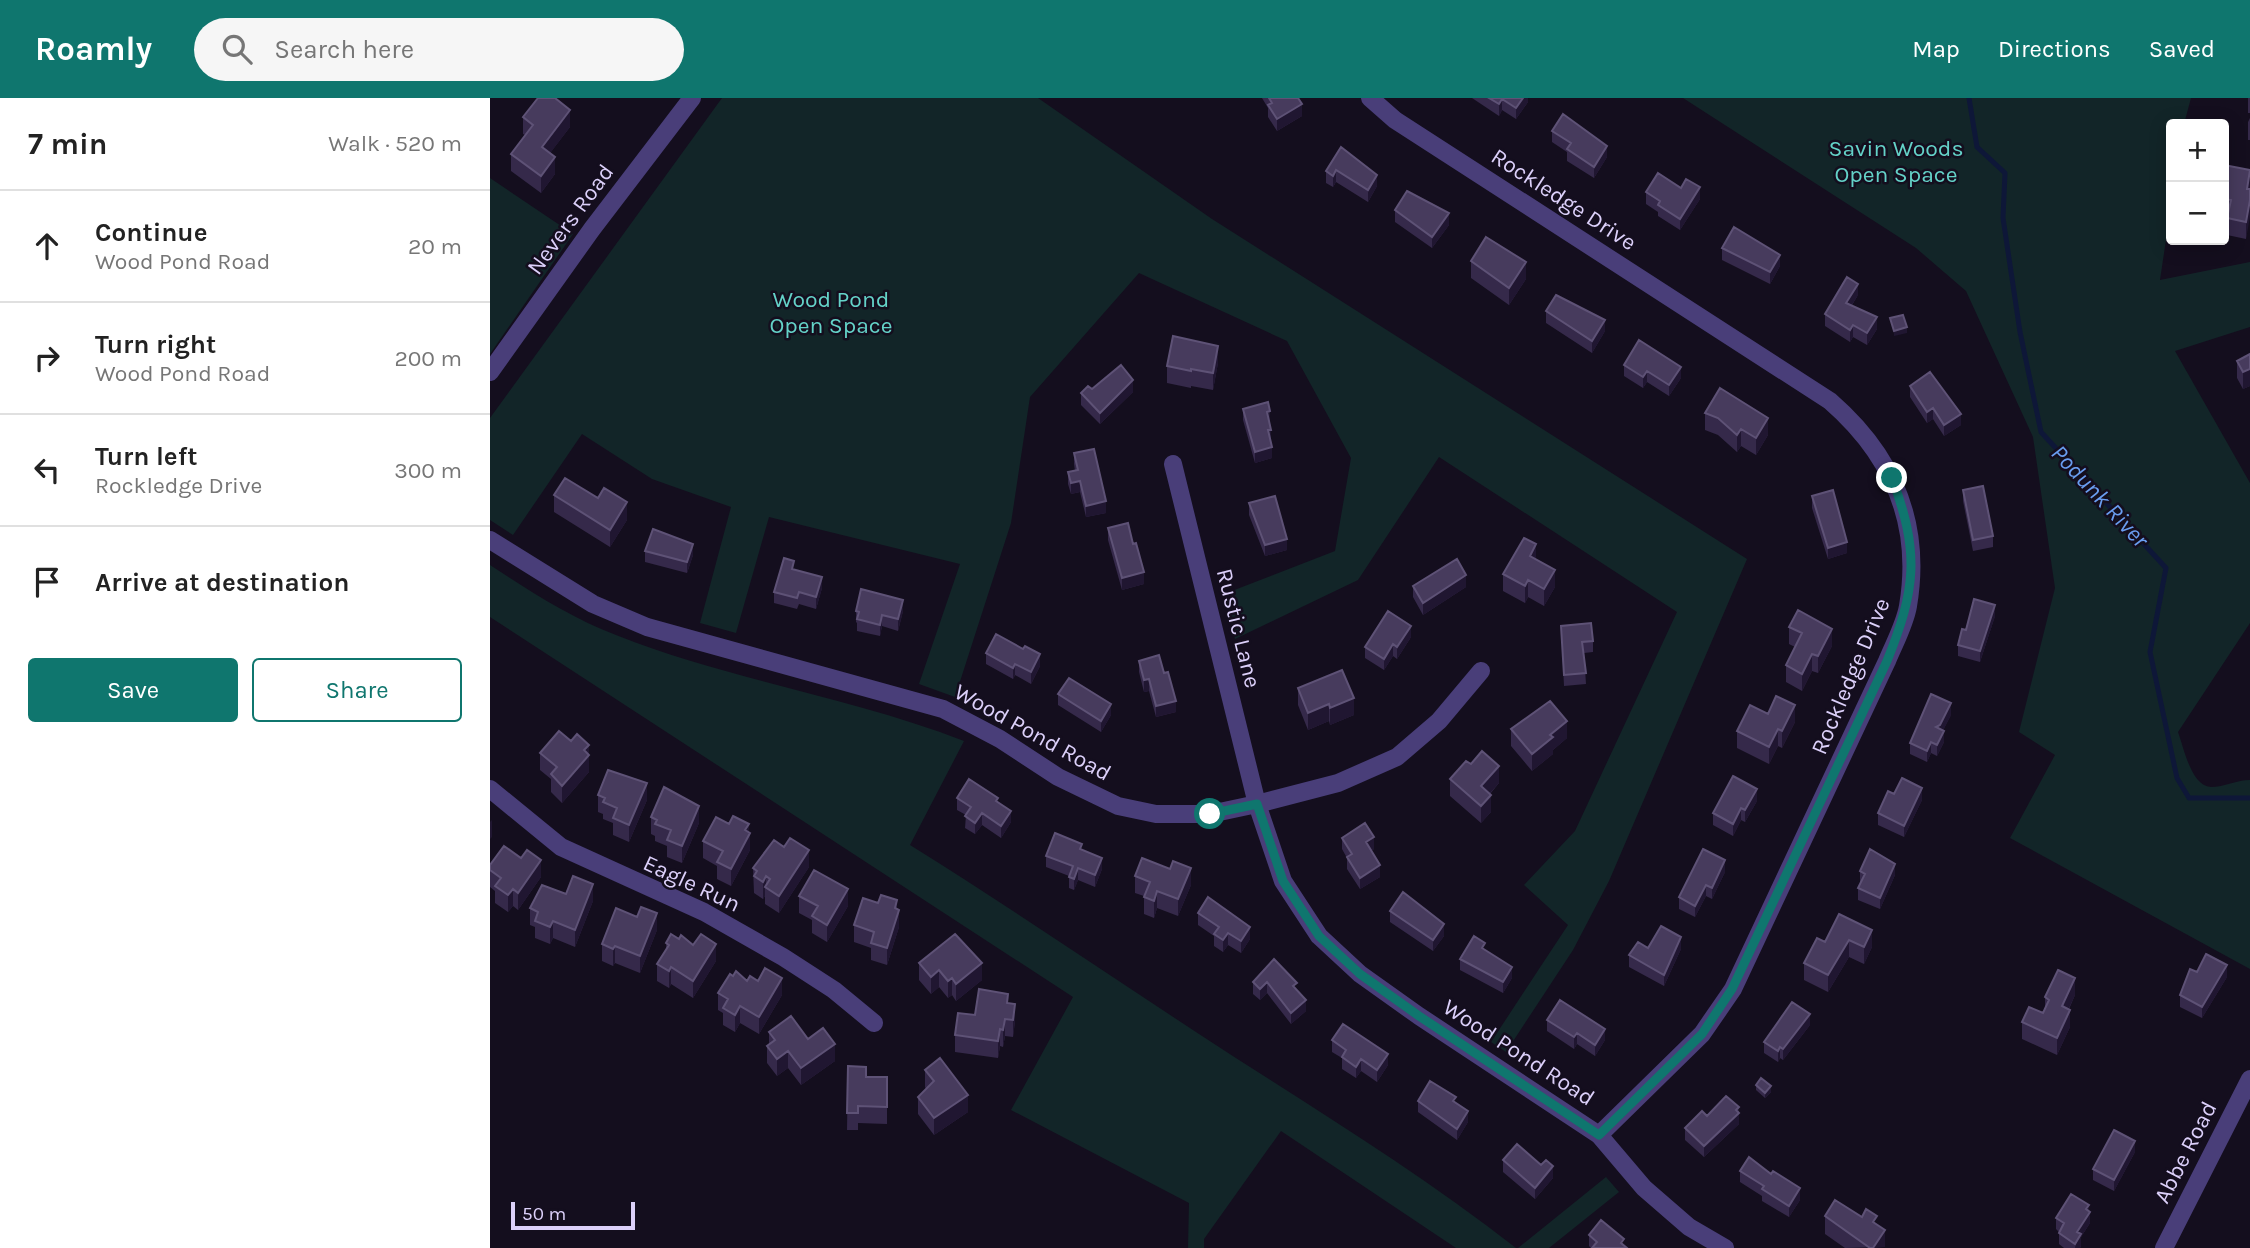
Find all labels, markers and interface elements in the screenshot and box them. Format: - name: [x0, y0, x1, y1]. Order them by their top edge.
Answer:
- search box: [194, 18, 684, 81]
- text: Roamly: [35, 30, 152, 68]
- icon: search: [218, 30, 256, 68]
- text: Search here: [274, 34, 414, 65]
- text: Map: [1912, 35, 1960, 63]
- text: Directions: [1998, 35, 2111, 63]
- text: Saved: [2149, 35, 2215, 63]
- map controls: [2166, 119, 2229, 245]
- button: +: [2166, 119, 2229, 182]
- text: 7 min: [28, 126, 108, 162]
- text: Walk · 520 m: [328, 130, 462, 157]
- park label: Savin Woods Open Space: [1829, 135, 1964, 188]
- street label: Rockledge Drive: [1486, 143, 1641, 256]
- street label: Nevers Road: [521, 159, 619, 280]
- button: −: [2166, 182, 2229, 245]
- text: Continue: [95, 217, 207, 248]
- icon: ahead: [28, 227, 66, 265]
- text: 20 m: [408, 233, 462, 260]
- text: Wood Pond Road: [95, 248, 270, 275]
- park label: Wood Pond Open Space: [769, 286, 893, 339]
- text: Turn right: [95, 329, 216, 360]
- icon: right: [28, 339, 66, 377]
- text: 200 m: [394, 345, 462, 372]
- text: Wood Pond Road: [95, 360, 270, 387]
- water label: Podunk River: [2045, 439, 2155, 554]
- text: Turn left: [95, 441, 197, 472]
- icon: left: [28, 451, 66, 489]
- text: 300 m: [394, 457, 462, 484]
- route end: [1876, 462, 1907, 493]
- text: Rockledge Drive: [95, 472, 262, 499]
- icon: arrive: [28, 563, 66, 601]
- street label: Rustic Lane: [1211, 566, 1266, 691]
- text: Arrive at destination: [95, 567, 349, 598]
- street label: Rockledge Drive: [1805, 594, 1896, 758]
- button: Save: [28, 658, 238, 722]
- button: Share: [252, 658, 462, 722]
- street label: Wood Pond Road: [950, 678, 1116, 787]
- route start: [1194, 798, 1225, 829]
- street label: Eagle Run: [639, 849, 745, 918]
- street label: Wood Pond Road: [1438, 993, 1600, 1111]
- street label: Abbe Road: [2148, 1097, 2223, 1208]
- scale bar: [511, 1199, 635, 1231]
- text: 50 m: [522, 1203, 566, 1225]

